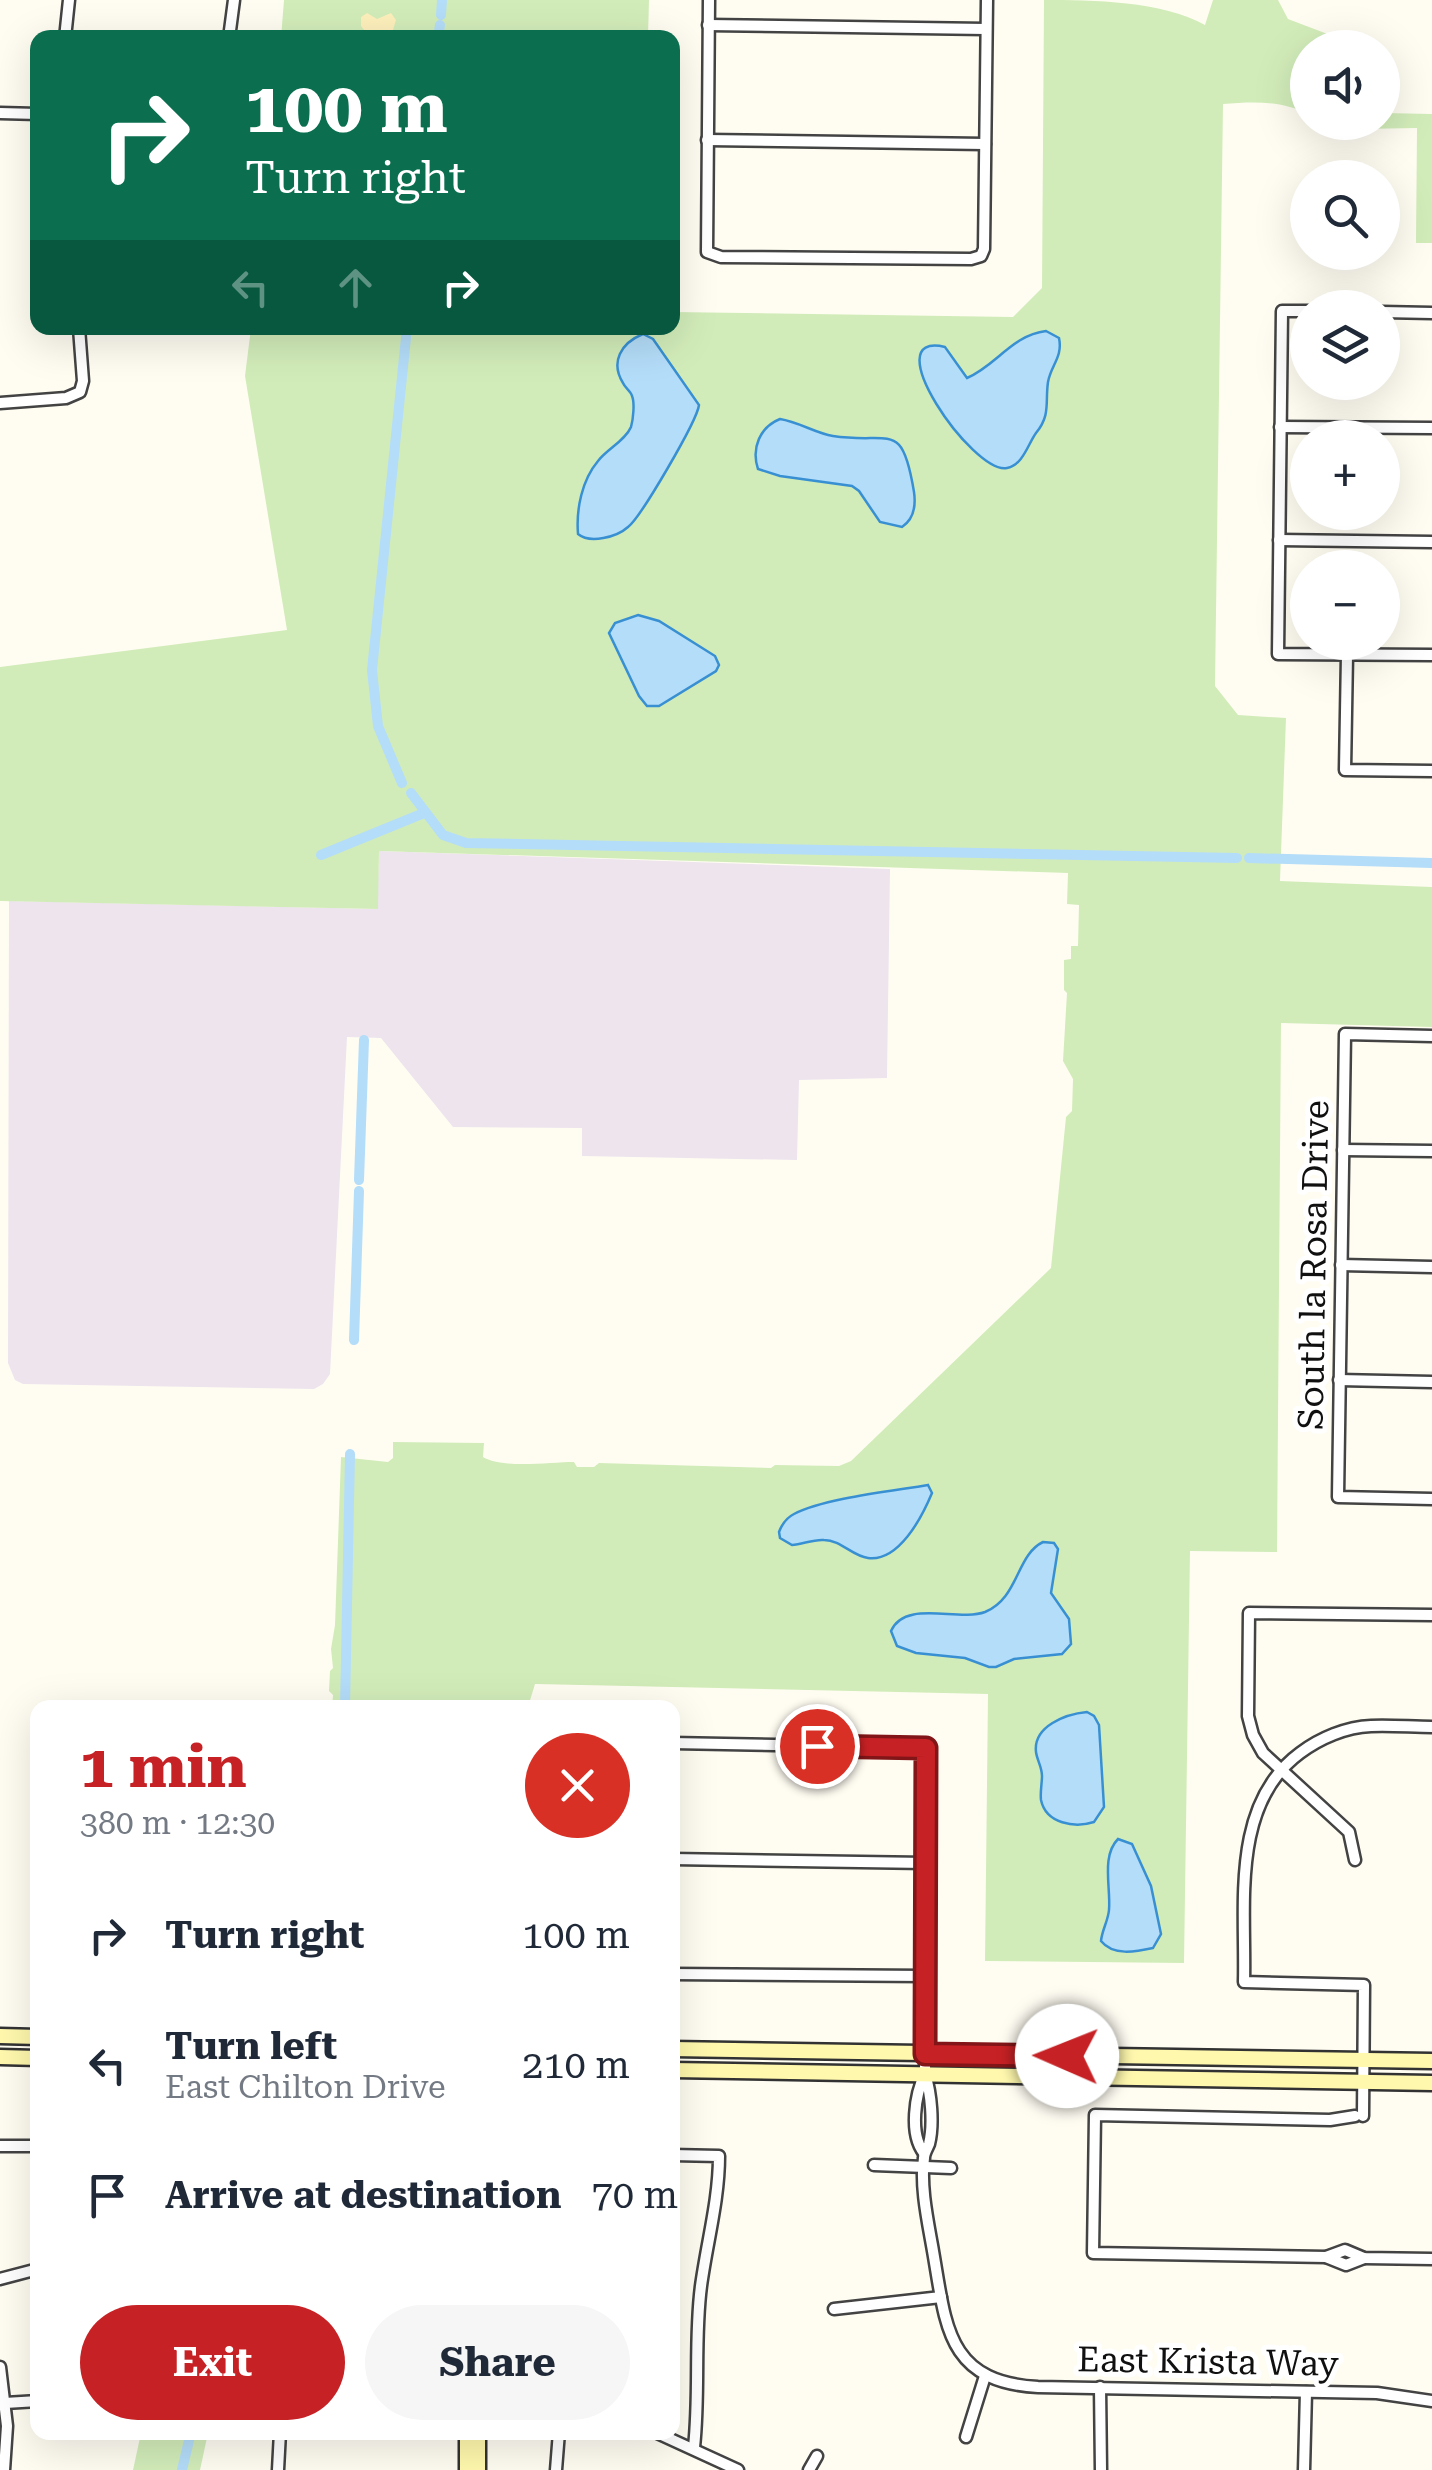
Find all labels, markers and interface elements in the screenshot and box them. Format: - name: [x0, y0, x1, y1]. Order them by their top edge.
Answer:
- map controls: [1290, 30, 1400, 660]
- button: sound: [1290, 30, 1400, 140]
- text: 100 m: [245, 67, 448, 149]
- icon: right: [80, 70, 210, 200]
- text: Turn right: [245, 151, 466, 204]
- button: search: [1290, 160, 1400, 270]
- icon: left: [223, 260, 278, 315]
- icon: ahead: [328, 260, 383, 315]
- icon: right: [433, 260, 488, 315]
- button: layers: [1290, 290, 1400, 400]
- button: +: [1290, 420, 1400, 530]
- button: −: [1290, 550, 1400, 660]
- street label: South la Rosa Drive: [1291, 1100, 1337, 1430]
- pin: [775, 1704, 860, 1789]
- icon: arrive: [790, 1719, 845, 1774]
- text: 1 min: [80, 1731, 247, 1802]
- button: close: [525, 1733, 630, 1838]
- text: 380 m · 12:30: [80, 1804, 275, 1842]
- icon: right: [80, 1908, 135, 1963]
- text: Turn right: [165, 1913, 364, 1957]
- text: 100 m: [522, 1913, 630, 1957]
- position arrow: [1015, 2004, 1119, 2108]
- text: Turn left: [165, 2024, 337, 2068]
- icon: left: [80, 2038, 135, 2093]
- text: 210 m: [522, 2043, 630, 2087]
- text: East Chilton Drive: [165, 2068, 446, 2106]
- icon: arrive: [80, 2168, 135, 2223]
- text: Arrive at destination: [165, 2173, 561, 2217]
- text: 70 m: [591, 2173, 678, 2217]
- button: Exit: [80, 2305, 345, 2420]
- button: Share: [365, 2305, 630, 2420]
- street label: East Krista Way: [1077, 2339, 1339, 2385]

